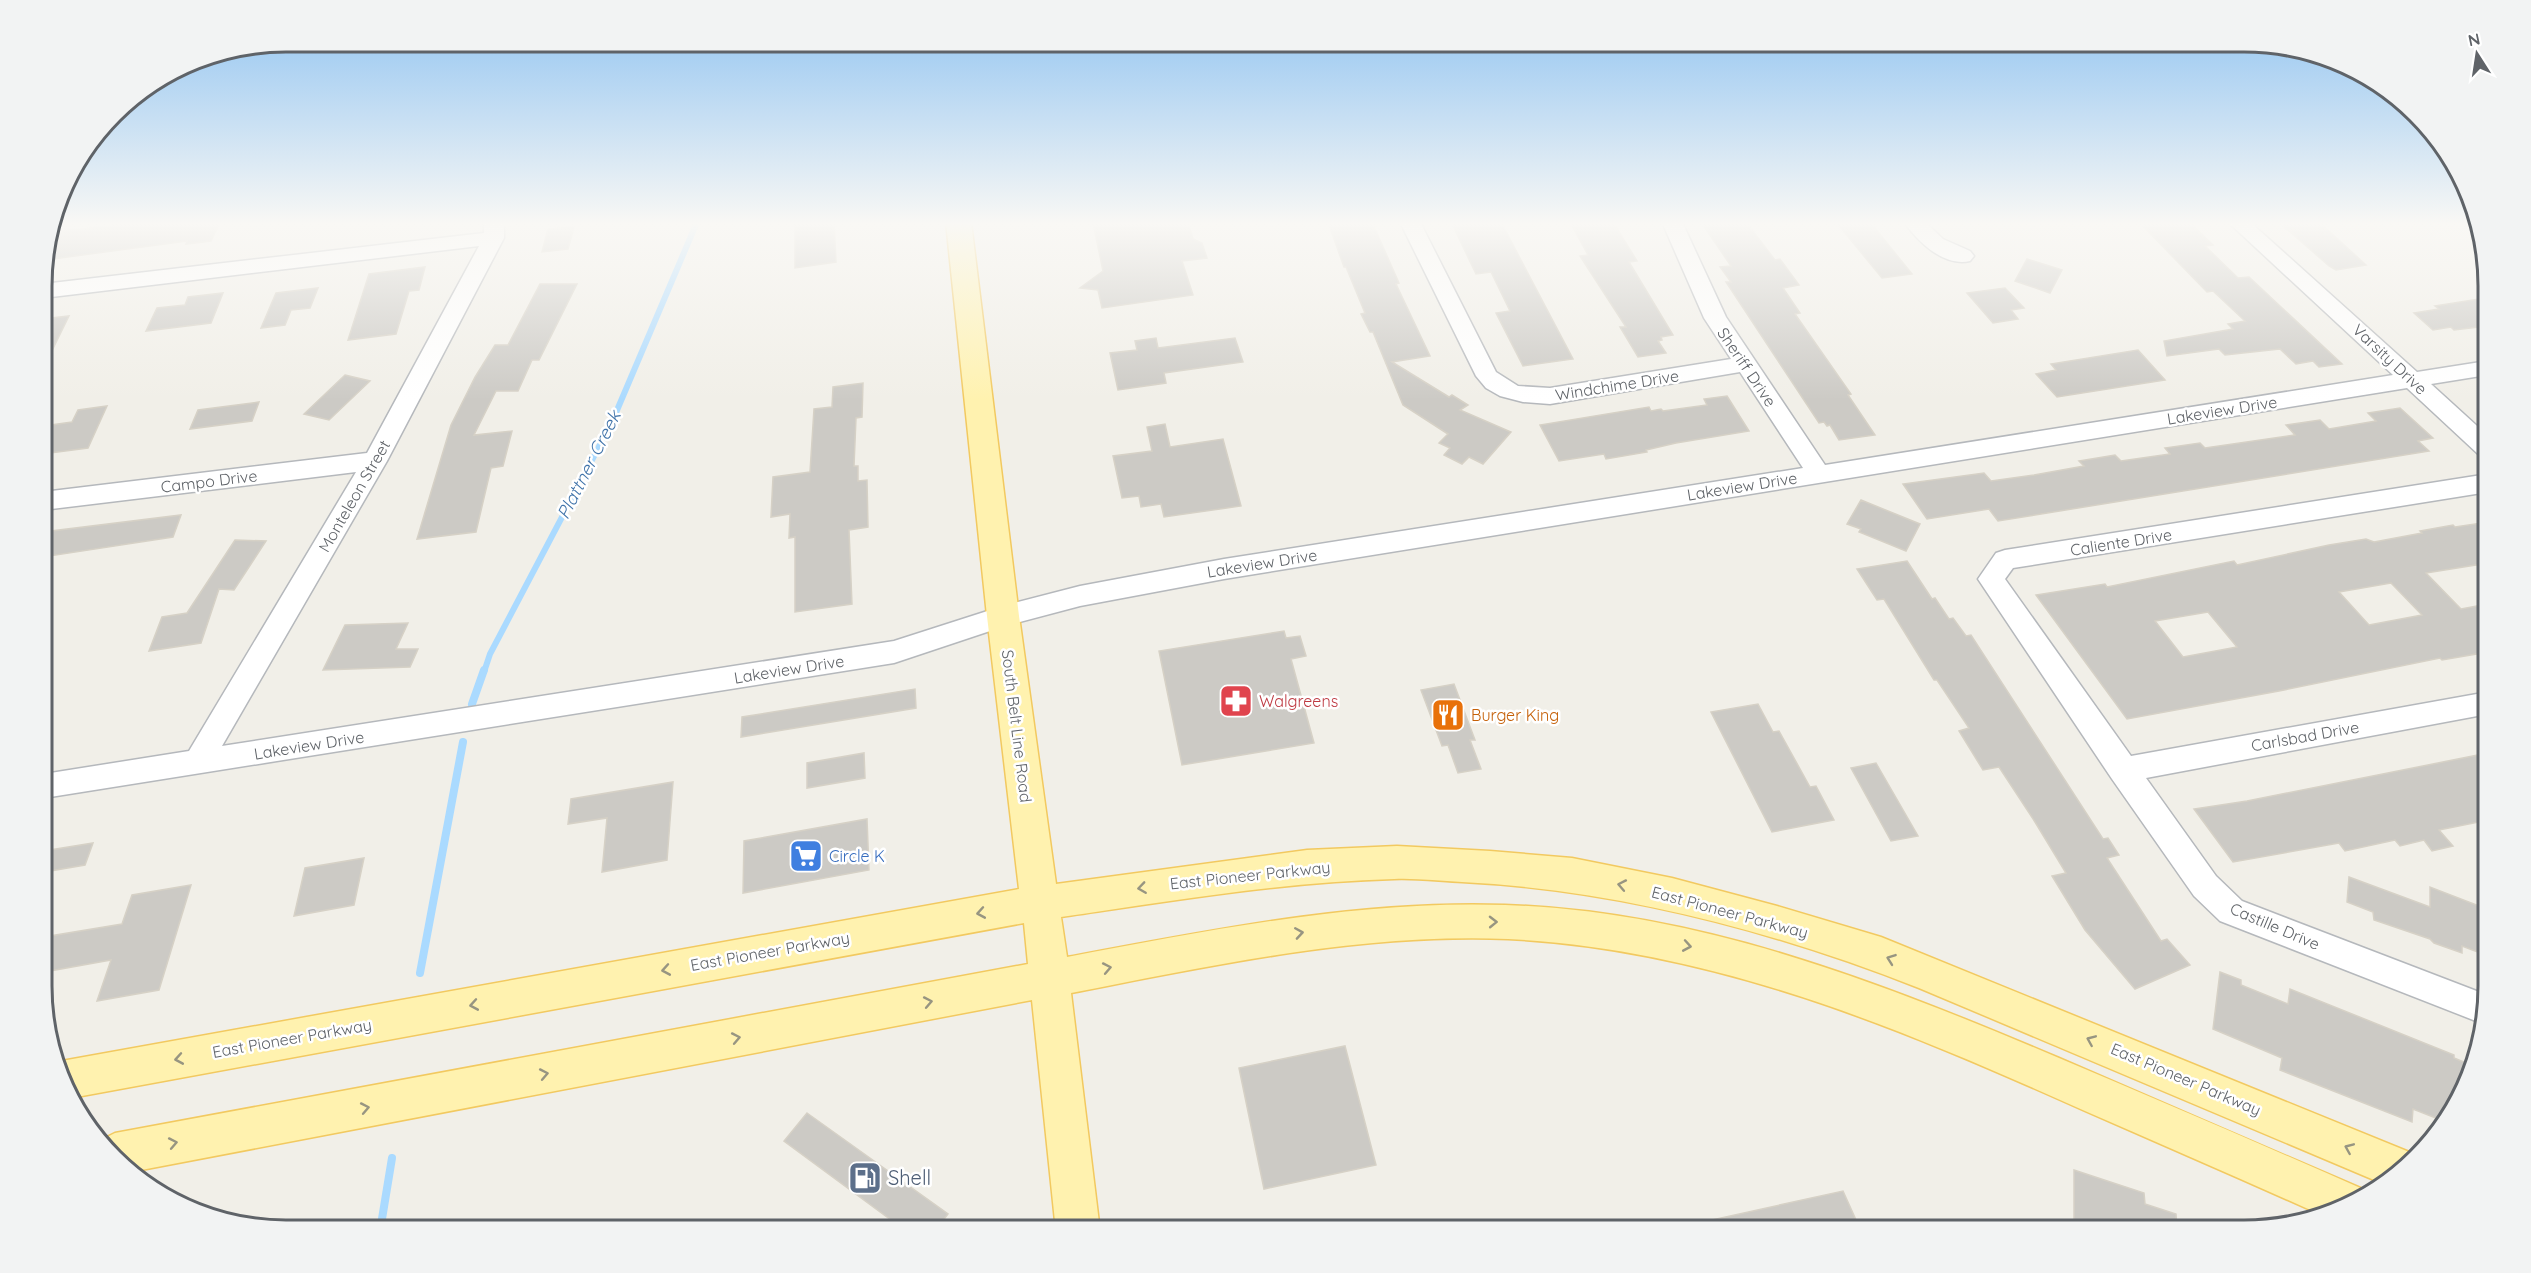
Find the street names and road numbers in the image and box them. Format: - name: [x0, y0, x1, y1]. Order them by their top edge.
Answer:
- street label: Varsity Drive: [2349, 319, 2431, 399]
- street label: Sheriff Drive: [1713, 324, 1781, 410]
- street label: Windchime Drive: [1554, 365, 1680, 405]
- street label: Lakeview Drive: [2166, 391, 2278, 429]
- street label: Monteleon Street: [314, 436, 394, 556]
- street label: Campo Drive: [160, 465, 258, 497]
- street label: Lakeview Drive: [1686, 467, 1798, 505]
- street label: Caliente Drive: [2069, 524, 2173, 560]
- street label: Lakeview Drive: [1206, 544, 1318, 582]
- street label: South Belt Line Road: [998, 648, 1036, 804]
- street label: Lakeview Drive: [733, 650, 845, 688]
- street label: Carlsbad Drive: [2249, 717, 2361, 755]
- street label: Lakeview Drive: [253, 726, 365, 764]
- street label: East Pioneer Parkway: [1169, 857, 1331, 893]
- street label: East Pioneer Parkway: [1650, 881, 1810, 943]
- street label: Castille Drive: [2227, 898, 2323, 954]
- street label: East Pioneer Parkway: [689, 927, 851, 975]
- street label: East Pioneer Parkway: [211, 1014, 373, 1062]
- street label: East Pioneer Parkway: [2108, 1038, 2264, 1120]

